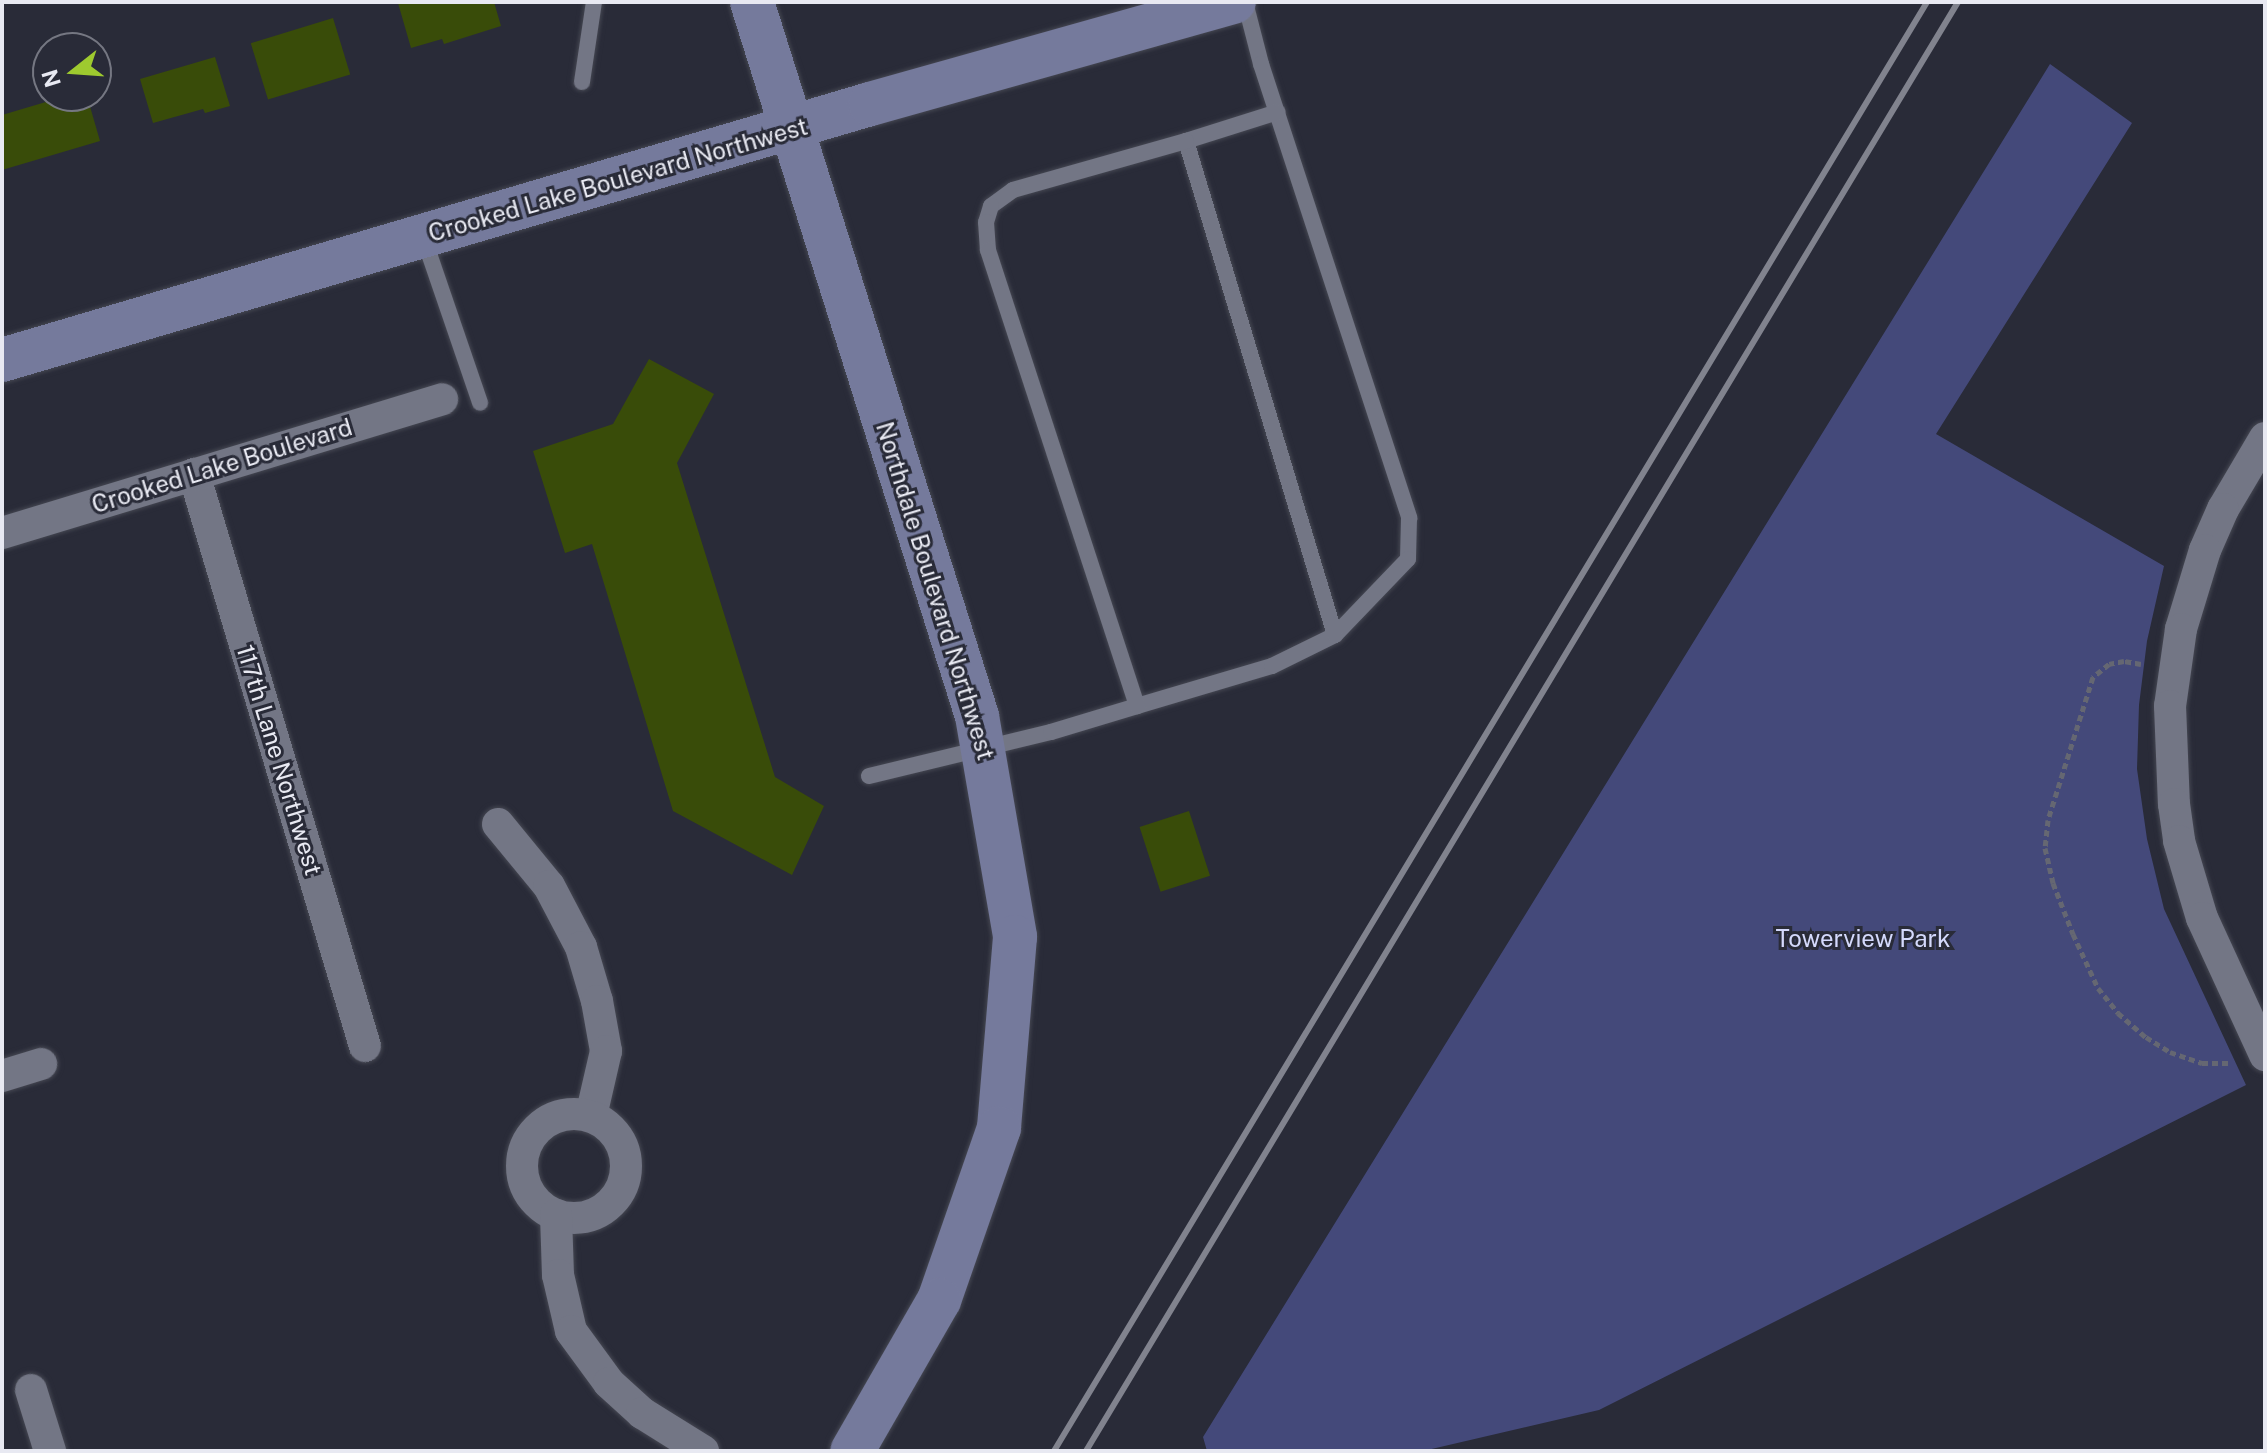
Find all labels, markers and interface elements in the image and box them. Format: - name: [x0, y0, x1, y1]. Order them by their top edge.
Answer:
- north arrow: [32, 32, 112, 112]
- text: N: [36, 66, 66, 90]
- street label: Crooked Lake Boulevard Northwest: [425, 112, 811, 248]
- street label: Crooked Lake Boulevard: [88, 413, 356, 519]
- street label: Northdale Boulevard Northwest: [870, 418, 1000, 764]
- street label: 117th Lane Northwest: [230, 641, 328, 879]
- park label: Towerview Park: [1776, 925, 1950, 953]

